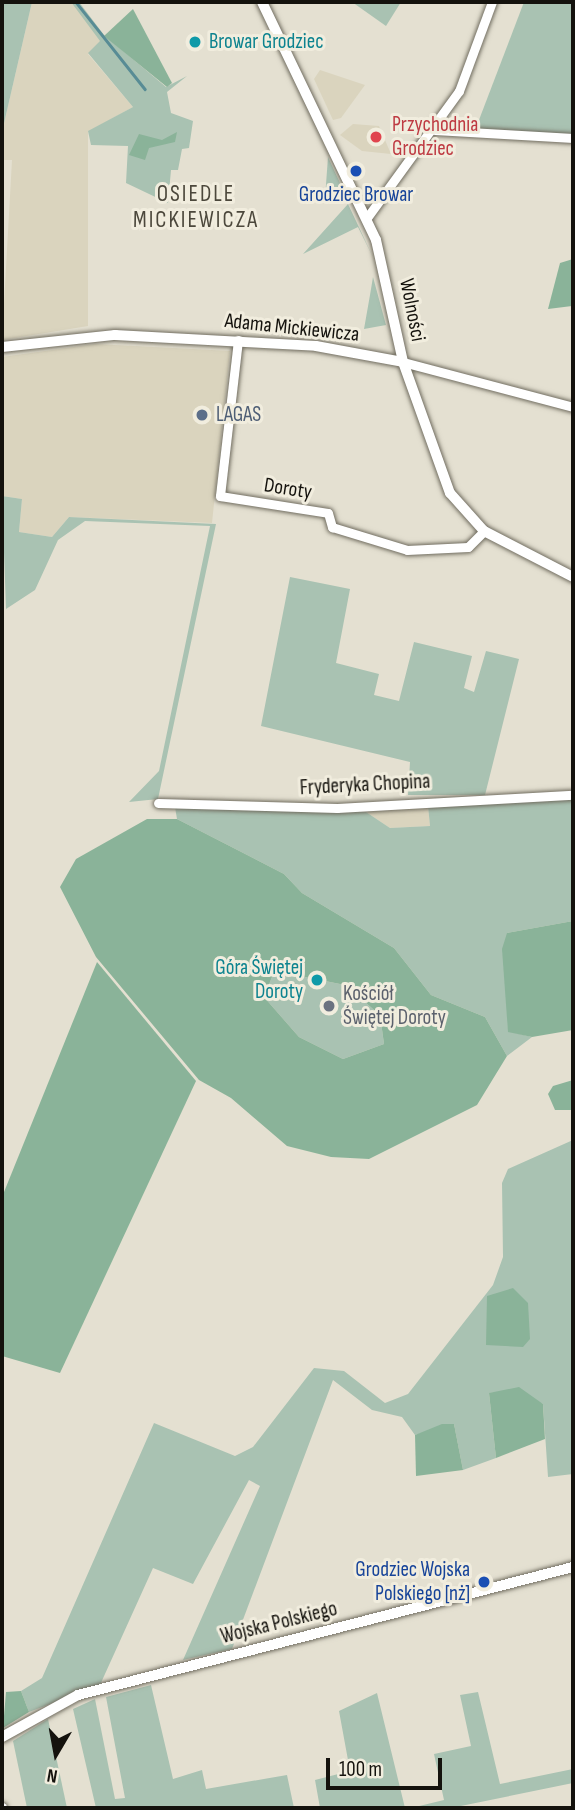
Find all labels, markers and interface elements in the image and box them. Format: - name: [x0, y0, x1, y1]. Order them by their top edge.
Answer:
- place label: Browar Grodziec: [209, 29, 324, 55]
- marker: Browar Grodziec: [187, 34, 203, 50]
- place label: Przychodnia Grodziec: [392, 112, 478, 162]
- marker: Przychodnia Grodziec: [366, 127, 386, 147]
- marker: Grodziec Browar: [348, 163, 364, 179]
- district label: OSIEDLE MICKIEWICZA: [134, 180, 258, 234]
- place label: Grodziec Browar: [299, 182, 413, 208]
- street label: Wolności: [394, 276, 430, 344]
- street label: Adama Mickiewicza: [224, 308, 360, 348]
- place label: LAGAS: [216, 402, 261, 428]
- marker: LAGAS: [194, 407, 210, 423]
- street label: Doroty: [262, 473, 314, 505]
- street label: Fryderyka Chopina: [299, 769, 431, 801]
- place label: Góra Świętej Doroty: [215, 955, 303, 1005]
- marker: Góra Świętej Doroty: [309, 972, 325, 988]
- place label: Kościół Świętej Doroty: [343, 981, 446, 1031]
- marker: Kościół Świętej Doroty: [321, 998, 337, 1014]
- place label: Grodziec Wojska Polskiego [nż]: [355, 1557, 470, 1607]
- marker: Grodziec Wojska Polskiego [nż]: [476, 1574, 492, 1590]
- street label: Wojska Polskiego: [218, 1596, 340, 1650]
- north arrow: [21, 1719, 91, 1789]
- scale bar: [330, 1744, 446, 1788]
- text: 100 m: [339, 1757, 382, 1782]
- text: N: [45, 1763, 59, 1787]

